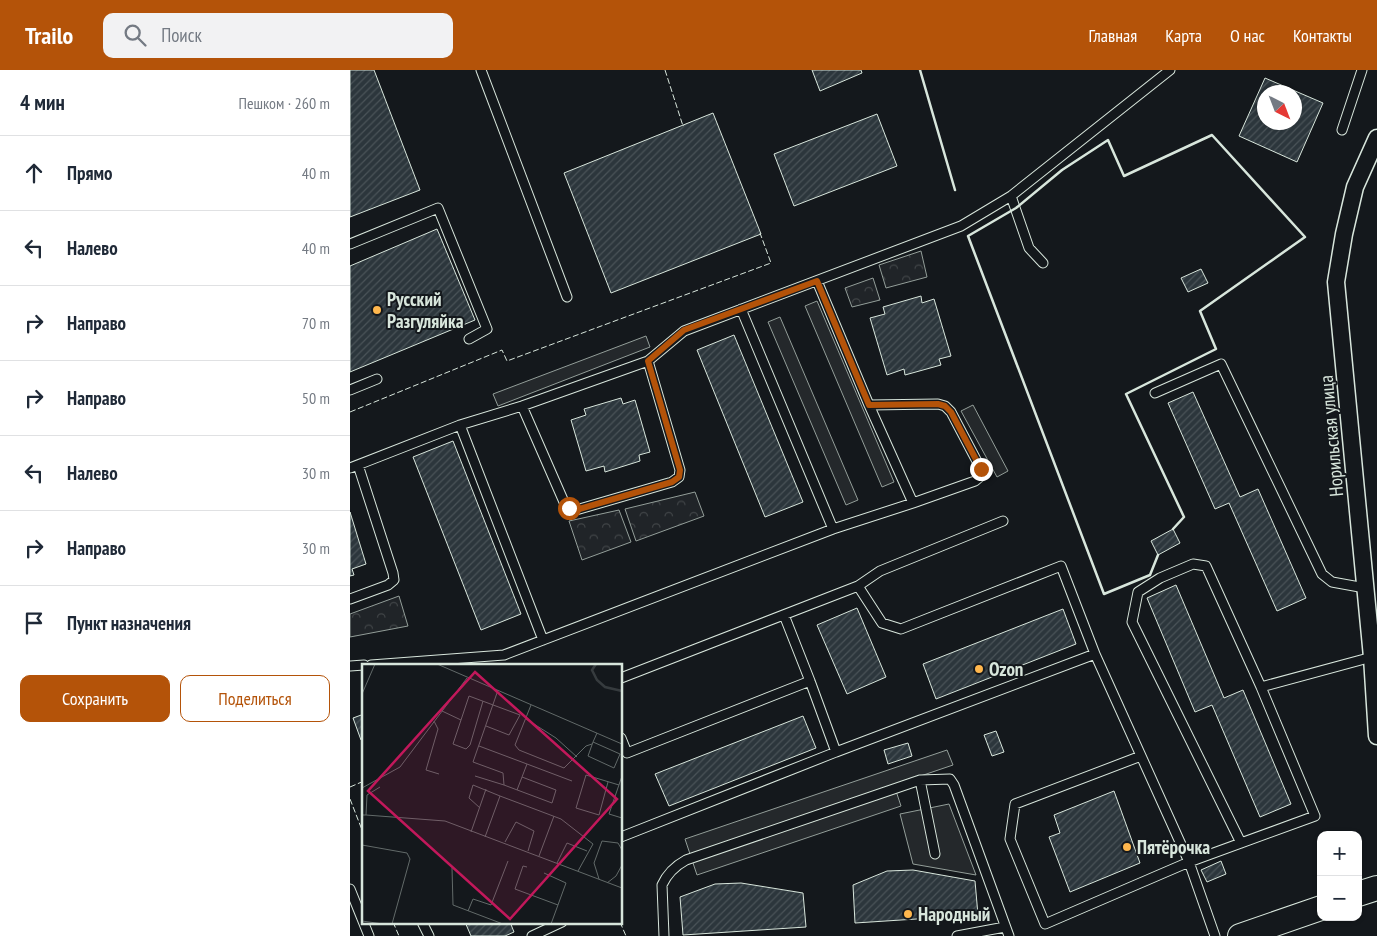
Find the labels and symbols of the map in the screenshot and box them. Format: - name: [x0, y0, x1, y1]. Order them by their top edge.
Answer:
- north arrow: [1257, 85, 1302, 130]
- place label: Русский Разгуляйка: [387, 287, 464, 333]
- marker: Русский Разгуляйка: [371, 304, 383, 316]
- street label: Норильская улица: [1314, 374, 1348, 498]
- route end: [970, 458, 993, 481]
- route start: [558, 497, 581, 520]
- place label: Ozon: [989, 657, 1023, 681]
- marker: Ozon: [973, 663, 985, 675]
- inset map: [362, 664, 622, 924]
- place label: Пятёрочка: [1137, 835, 1210, 859]
- marker: Пятёрочка: [1121, 841, 1133, 853]
- place label: Народный: [918, 902, 990, 926]
- marker: Народный: [902, 908, 914, 920]

